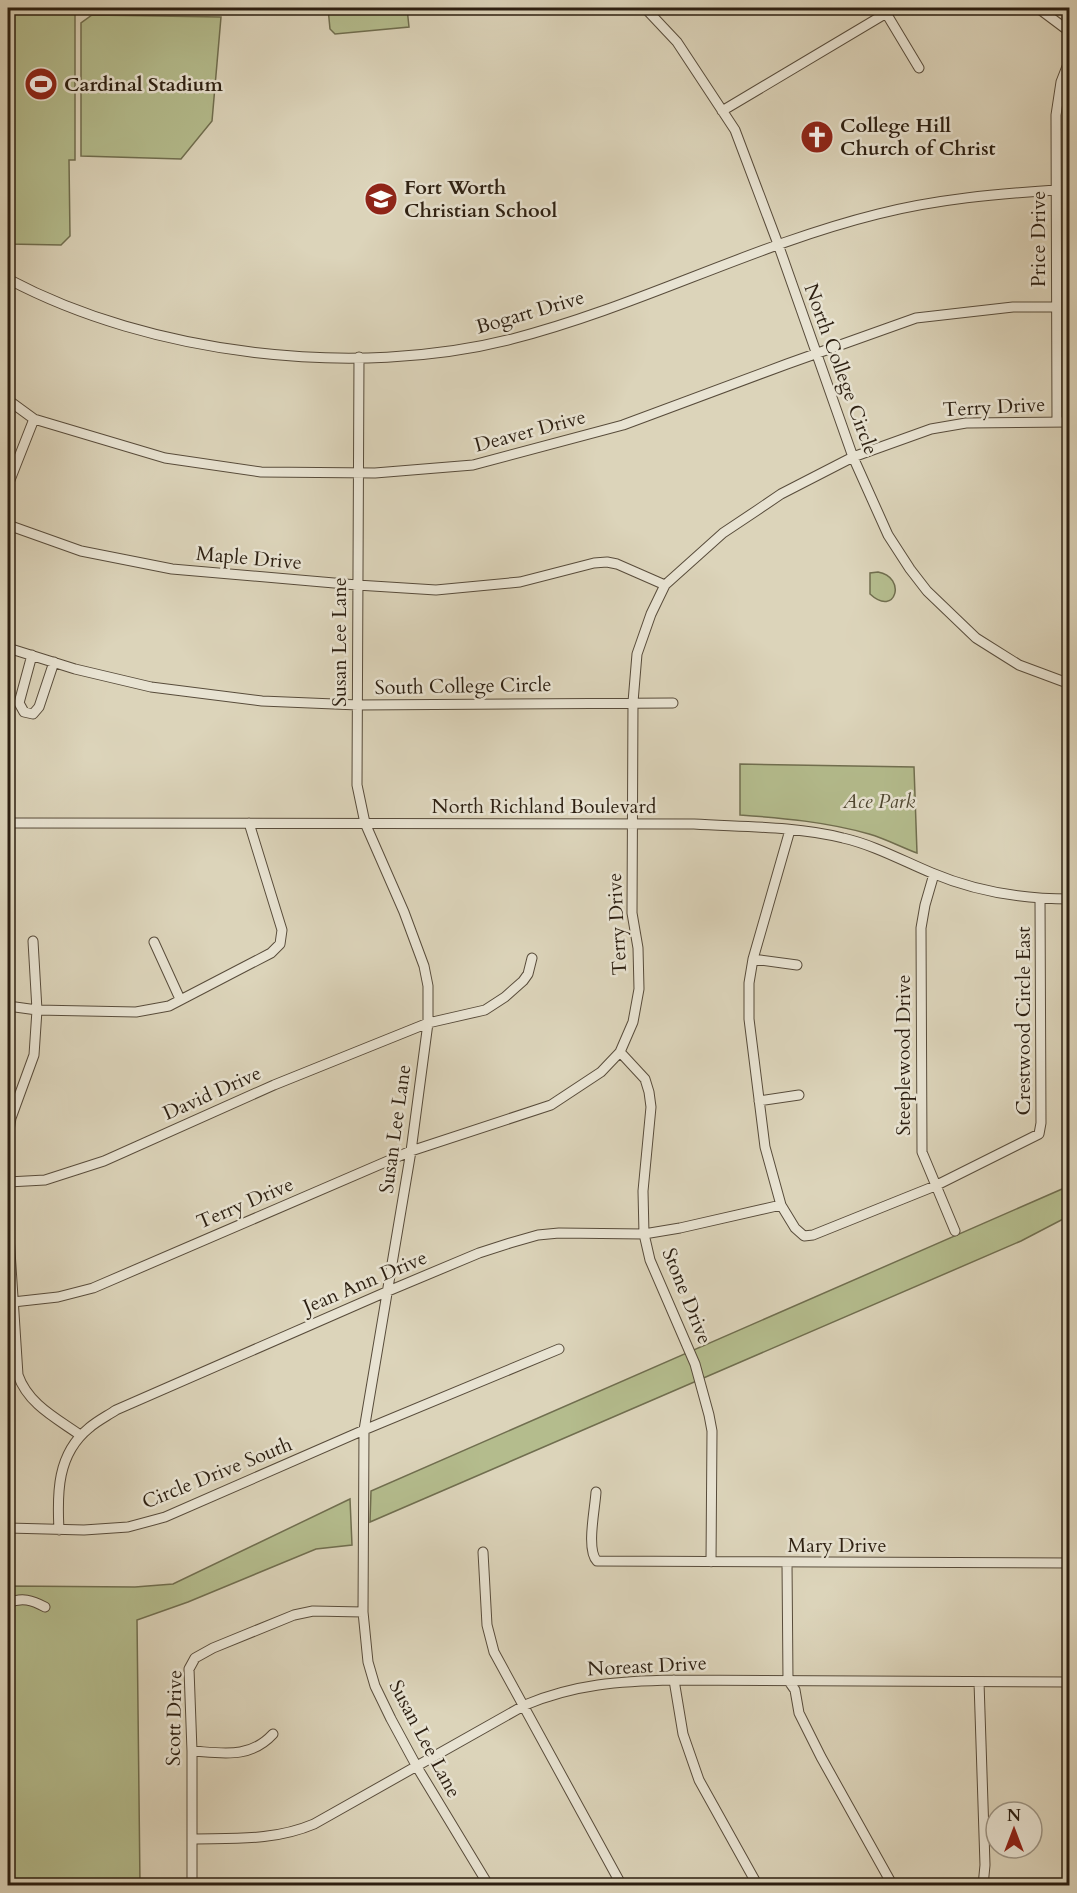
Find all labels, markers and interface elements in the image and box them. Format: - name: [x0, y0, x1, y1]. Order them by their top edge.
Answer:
- sports icon: Cardinal Stadium: [23, 66, 59, 102]
- place label: Cardinal Stadium: [64, 71, 224, 98]
- place label: College Hill Church of Christ: [840, 112, 996, 162]
- church icon: College Hill Church of Christ: [799, 119, 835, 155]
- place label: Fort Worth Christian School: [404, 174, 557, 224]
- school or university icon: Fort Worth Christian School: [363, 181, 399, 217]
- street label: Price Drive: [1025, 191, 1052, 287]
- street label: North College Circle: [797, 280, 885, 458]
- street label: Bogart Drive: [473, 284, 587, 340]
- street label: Terry Drive: [942, 391, 1046, 423]
- street label: Deaver Drive: [471, 403, 589, 459]
- street label: Maple Drive: [195, 540, 303, 576]
- street label: Susan Lee Lane: [326, 577, 353, 707]
- street label: South College Circle: [374, 671, 552, 701]
- park label: Ace Park: [842, 788, 915, 815]
- street label: North Richland Boulevard: [432, 793, 657, 820]
- street label: Terry Drive: [601, 872, 633, 976]
- street label: Crestwood Circle East: [1010, 926, 1037, 1116]
- street label: Steeplewood Drive: [890, 974, 917, 1136]
- street label: David Drive: [159, 1059, 265, 1127]
- street label: Susan Lee Lane: [373, 1063, 417, 1195]
- street label: Terry Drive: [192, 1171, 298, 1235]
- street label: Jean Ann Drive: [296, 1244, 431, 1321]
- street label: Stone Drive: [656, 1244, 718, 1348]
- street label: Circle Drive South: [138, 1431, 296, 1515]
- street label: Mary Drive: [787, 1532, 887, 1559]
- street label: Noreast Drive: [587, 1649, 707, 1683]
- street label: Scott Drive: [160, 1670, 188, 1766]
- street label: Susan Lee Lane: [383, 1675, 467, 1803]
- north arrow: [984, 1800, 1044, 1860]
- text: N: [1007, 1805, 1021, 1827]

